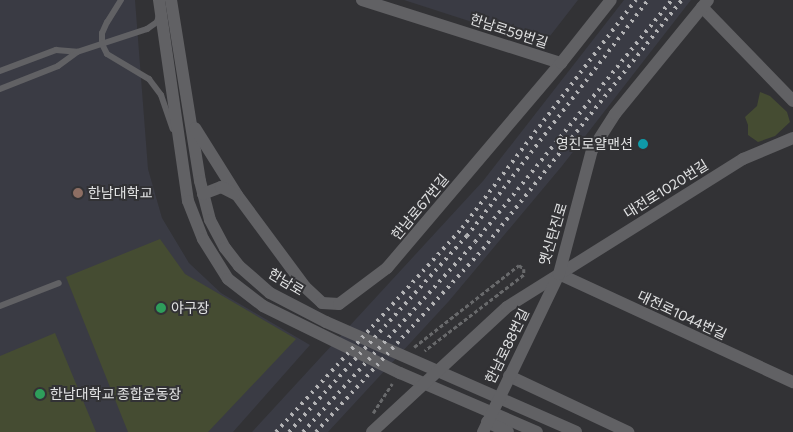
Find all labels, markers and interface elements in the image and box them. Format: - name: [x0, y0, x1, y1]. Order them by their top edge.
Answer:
- street label: 한남로59번길: [468, 11, 550, 51]
- place label: 영진로얄맨션: [556, 136, 633, 152]
- marker: 영진로얄맨션: [637, 138, 649, 150]
- street label: 대전로1020번길: [621, 156, 711, 222]
- street label: 한남로67번길: [388, 171, 452, 243]
- place label: 한남대학교: [88, 185, 152, 201]
- marker: 한남대학교: [72, 187, 84, 199]
- street label: 옛신탄진로: [536, 201, 570, 267]
- street label: 한남로: [265, 265, 307, 299]
- street label: 대전로1044번길: [635, 287, 729, 343]
- place label: 야구장: [171, 300, 210, 316]
- marker: 야구장: [155, 302, 167, 314]
- street label: 한남로88번길: [482, 306, 532, 386]
- place label: 한남대학교 종합운동장: [50, 386, 181, 402]
- marker: 한남대학교 종합운동장: [34, 388, 46, 400]

